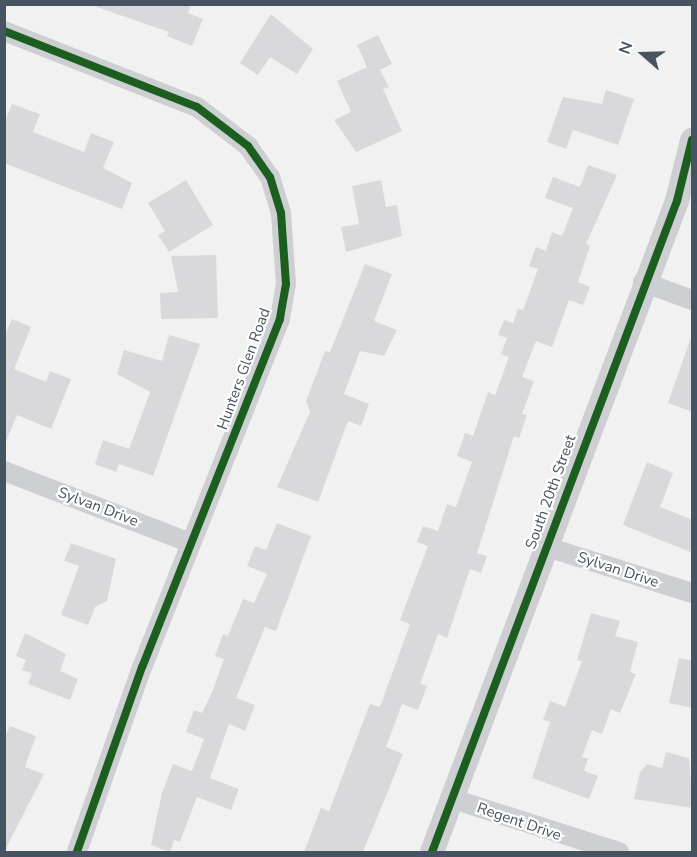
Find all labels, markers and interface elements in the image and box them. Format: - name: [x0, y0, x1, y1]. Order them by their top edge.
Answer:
- north arrow: [613, 24, 673, 84]
- text: N: [614, 38, 638, 57]
- street label: Hunters Glen Road: [214, 306, 274, 432]
- street label: South 20th Street: [522, 432, 580, 552]
- street label: Sylvan Drive: [55, 483, 141, 531]
- street label: Sylvan Drive: [575, 548, 661, 592]
- street label: Regent Drive: [475, 799, 563, 845]

